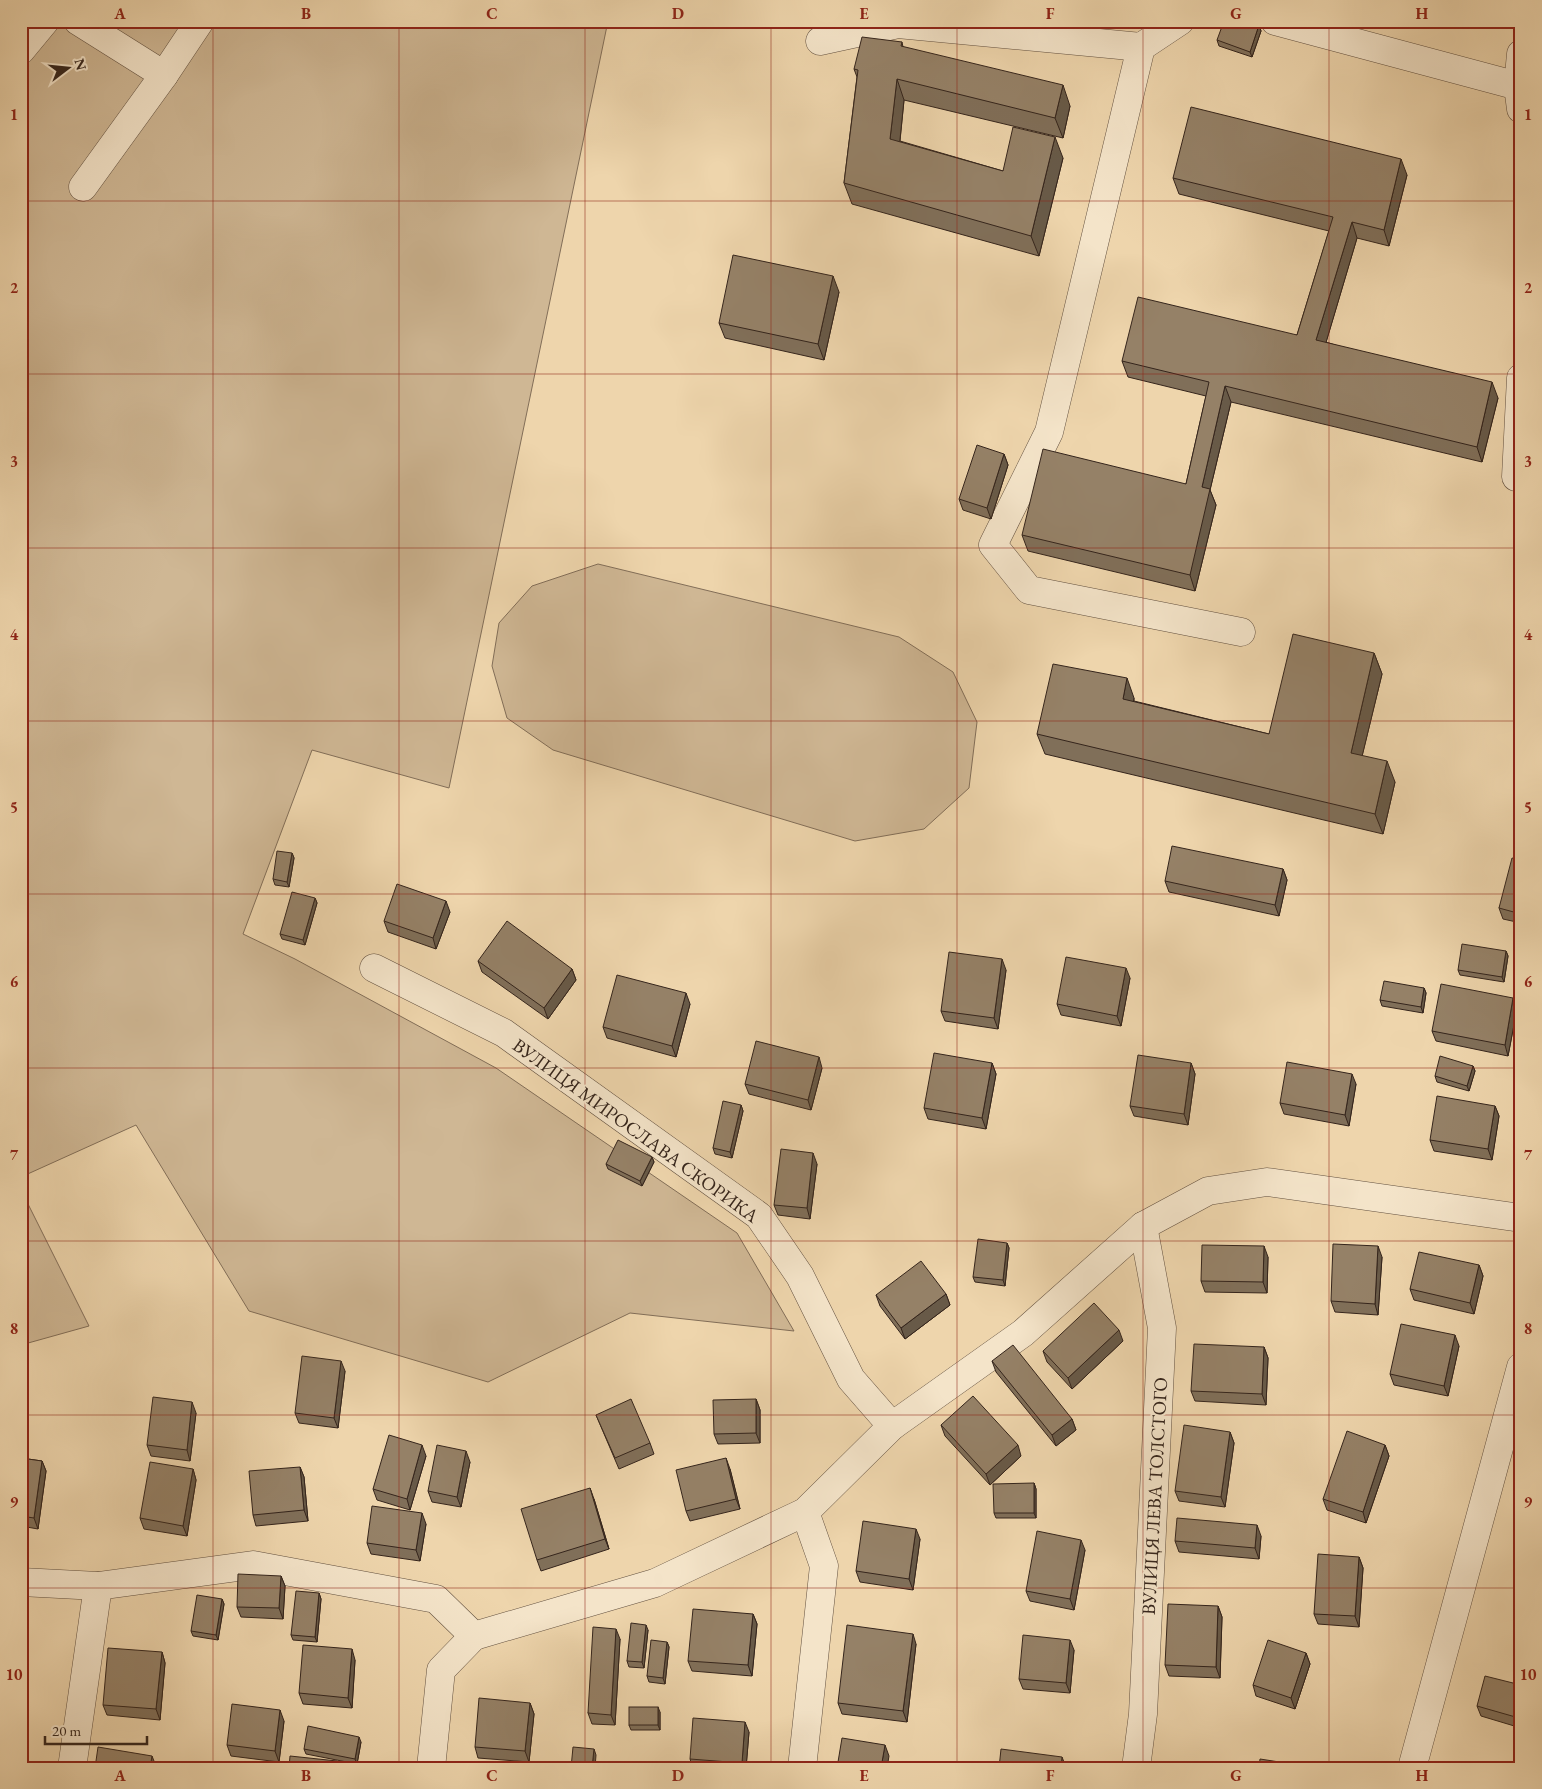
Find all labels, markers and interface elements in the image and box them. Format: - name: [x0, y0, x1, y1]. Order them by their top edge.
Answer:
- text: A: [113, 3, 126, 24]
- text: B: [301, 3, 311, 24]
- text: C: [486, 3, 498, 24]
- text: D: [672, 3, 684, 24]
- text: E: [859, 3, 869, 24]
- text: F: [1046, 3, 1055, 24]
- text: G: [1230, 3, 1242, 24]
- text: H: [1416, 3, 1429, 24]
- north arrow: [42, 42, 92, 92]
- text: N: [70, 56, 91, 73]
- text: 1: [10, 104, 18, 125]
- text: 1: [1524, 104, 1532, 125]
- text: 2: [10, 277, 19, 298]
- text: 2: [1524, 277, 1533, 298]
- text: 3: [10, 451, 18, 472]
- text: 3: [1524, 451, 1532, 472]
- text: 4: [10, 624, 19, 645]
- text: 4: [1524, 624, 1533, 645]
- text: 5: [10, 797, 18, 818]
- text: 5: [1524, 797, 1532, 818]
- text: 6: [10, 971, 19, 992]
- text: 6: [1524, 971, 1533, 992]
- street label: ВУЛИЦЯ МИРОСЛАВА СКОРИКА: [508, 1033, 764, 1229]
- text: 7: [10, 1144, 19, 1165]
- text: 7: [1524, 1144, 1533, 1165]
- text: 8: [10, 1318, 18, 1339]
- text: 8: [1524, 1318, 1532, 1339]
- street label: ВУЛИЦЯ ЛЕВА ТОЛСТОГО: [1136, 1376, 1173, 1616]
- text: 9: [10, 1491, 19, 1512]
- text: 9: [1524, 1491, 1533, 1512]
- text: 10: [6, 1664, 23, 1685]
- text: 10: [1520, 1664, 1537, 1685]
- scale bar: [45, 1714, 148, 1746]
- text: 20 m: [52, 1721, 81, 1740]
- text: A: [113, 1765, 126, 1786]
- text: B: [301, 1765, 311, 1786]
- text: C: [486, 1765, 498, 1786]
- text: D: [672, 1765, 684, 1786]
- text: E: [859, 1765, 869, 1786]
- text: F: [1046, 1765, 1055, 1786]
- text: G: [1230, 1765, 1242, 1786]
- text: H: [1416, 1765, 1429, 1786]

